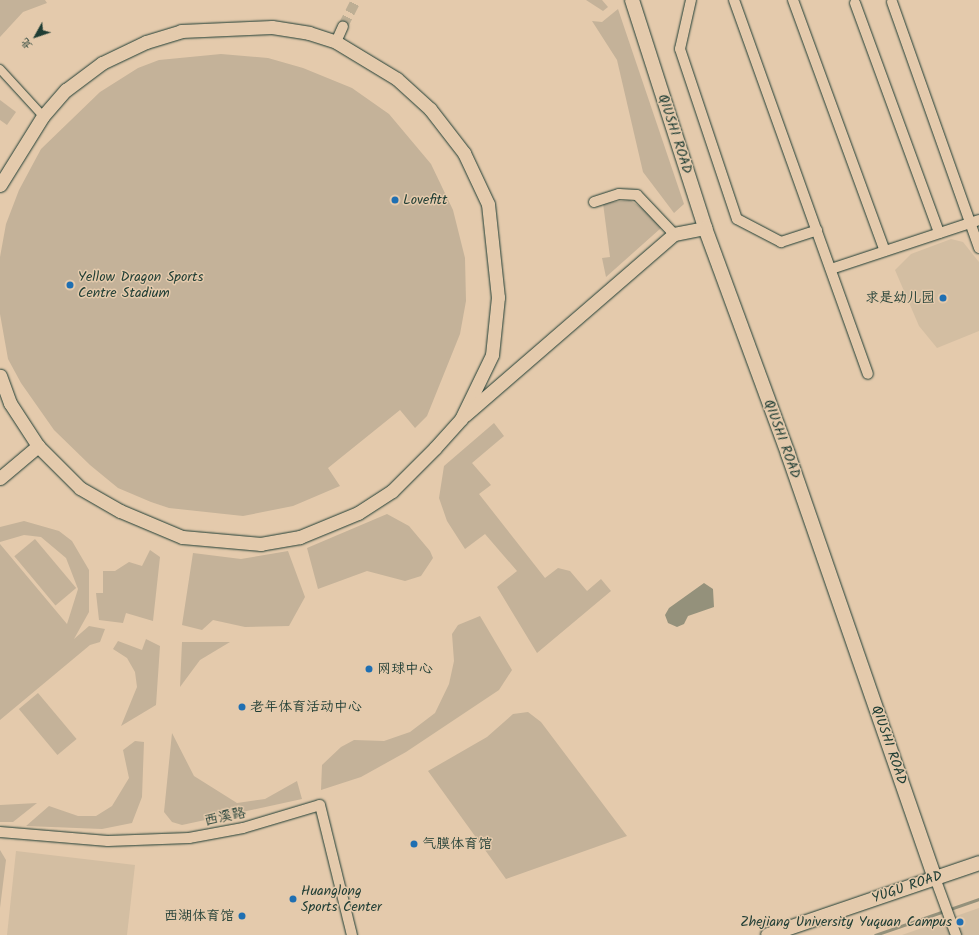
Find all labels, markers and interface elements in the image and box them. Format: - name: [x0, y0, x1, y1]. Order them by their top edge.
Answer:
- north arrow: [16, 16, 56, 56]
- text: 北: [16, 34, 37, 54]
- street label: QIUSHI ROAD: [654, 92, 696, 176]
- place label: Lovefitt: [403, 192, 447, 208]
- marker: Lovefitt: [390, 195, 400, 205]
- place label: Yellow Dragon Sports Centre Stadium: [78, 269, 203, 302]
- marker: Yellow Dragon Sports Centre Stadium: [65, 280, 75, 290]
- place label: 求是幼儿园: [865, 290, 935, 306]
- marker: 求是幼儿园: [938, 293, 948, 303]
- street label: QIUSHI ROAD: [760, 397, 804, 481]
- place label: 网球中心: [377, 661, 433, 677]
- marker: 网球中心: [364, 664, 374, 674]
- place label: 老年体育活动中心: [250, 699, 362, 715]
- marker: 老年体育活动中心: [237, 702, 247, 712]
- street label: QIUSHI ROAD: [868, 703, 910, 787]
- street label: 西溪路: [203, 804, 247, 830]
- place label: 气膜体育馆: [422, 836, 492, 852]
- marker: 气膜体育馆: [409, 839, 419, 849]
- street label: YUGU ROAD: [870, 867, 944, 907]
- place label: Huanglong Sports Center: [301, 883, 382, 916]
- marker: Huanglong Sports Center: [288, 894, 298, 904]
- place label: 西湖体育馆: [164, 908, 234, 924]
- marker: 西湖体育馆: [237, 911, 247, 921]
- place label: Zhejiang University Yuquan Campus: [740, 914, 952, 930]
- marker: Zhejiang University Yuquan Campus: [955, 917, 965, 927]

